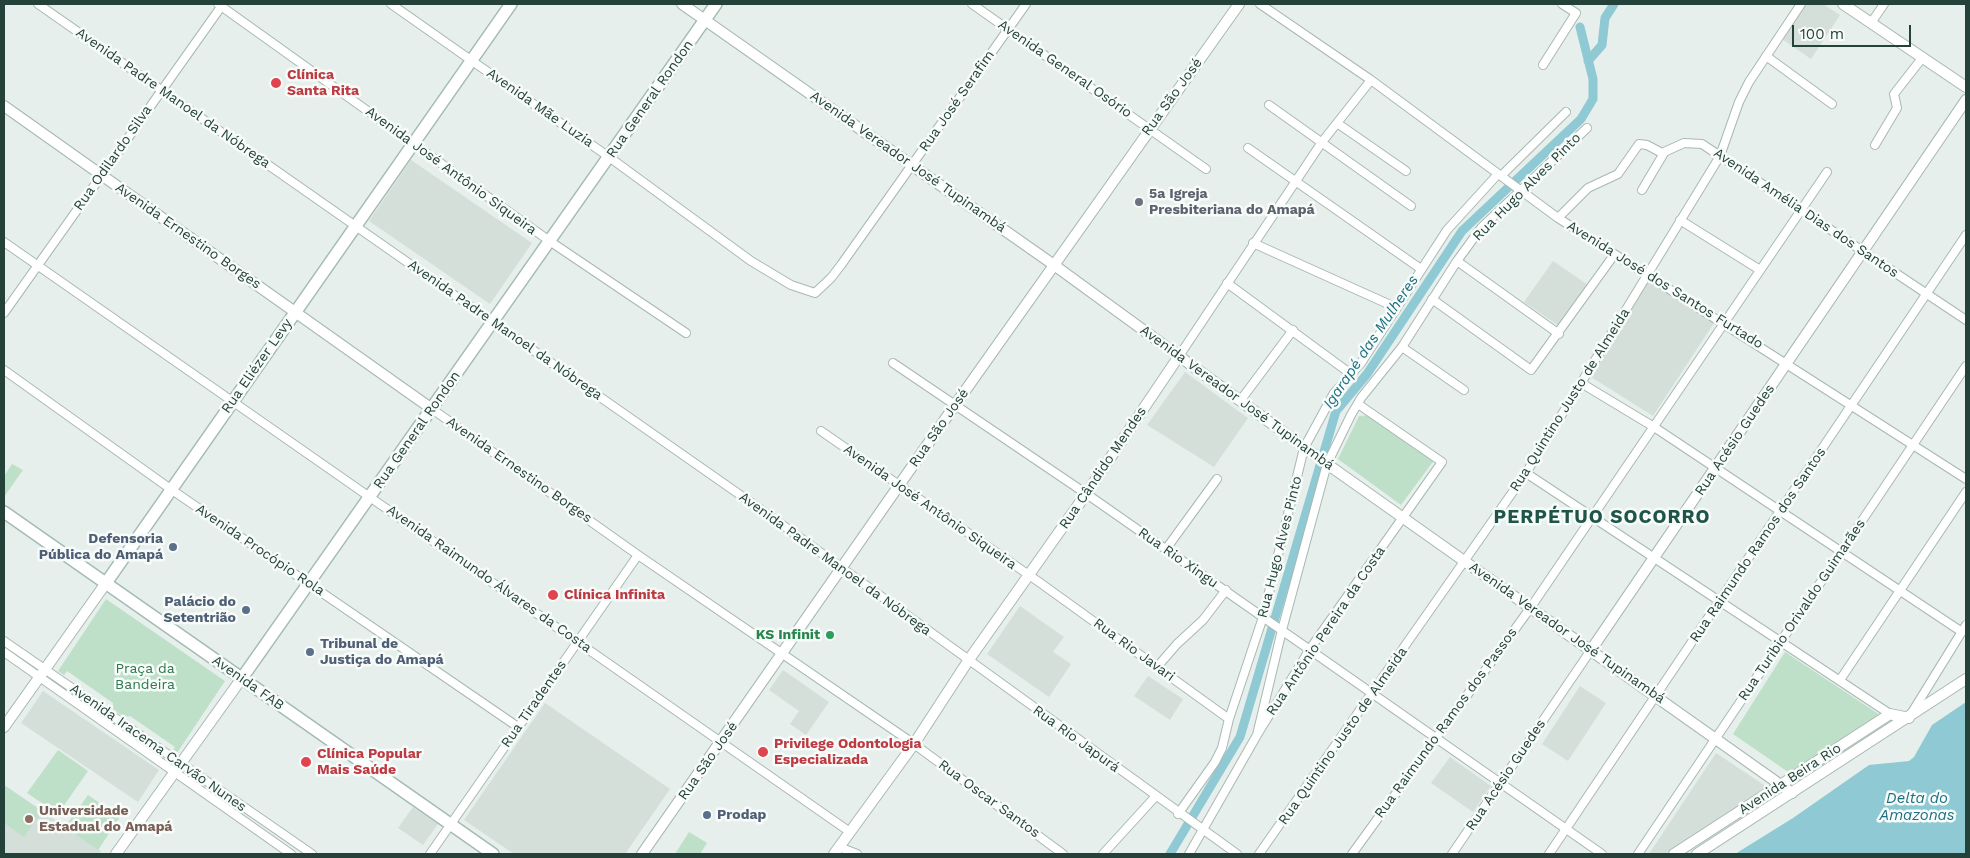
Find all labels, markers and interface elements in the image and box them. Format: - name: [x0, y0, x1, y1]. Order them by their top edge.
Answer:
- scale bar: [1795, 15, 1914, 47]
- street label: Avenida General Osório: [995, 16, 1135, 122]
- street label: Avenida Padre Manoel da Nóbrega: [73, 24, 273, 172]
- text: 100 m: [1800, 25, 1844, 43]
- street label: Rua General Rondon: [603, 37, 697, 161]
- street label: Rua José Serafim: [916, 47, 998, 155]
- street label: Rua São José: [1138, 55, 1206, 139]
- street label: Avenida Mãe Luzia: [483, 65, 597, 151]
- place label: Clínica Santa Rita: [287, 67, 359, 100]
- marker: Clínica Santa Rita: [269, 76, 283, 90]
- street label: Avenida Vereador José Tupinambá: [807, 88, 1009, 236]
- street label: Rua Odilardo Silva: [70, 102, 156, 214]
- street label: Avenida José Antônio Siqueira: [362, 103, 540, 239]
- street label: Rua Hugo Alves Pinto: [1470, 130, 1584, 244]
- street label: Avenida Amélia Dias dos Santos: [1710, 145, 1902, 281]
- street label: Avenida Ernestino Borges: [112, 179, 264, 293]
- place label: 5a Igreja Presbiteriana do Amapá: [1149, 186, 1315, 218]
- marker: 5a Igreja Presbiteriana do Amapá: [1133, 196, 1145, 208]
- street label: Avenida José dos Santos Furtado: [1564, 217, 1766, 353]
- street label: Avenida Padre Manoel da Nóbrega: [405, 256, 605, 404]
- water label: Igarapé das Mulheres: [1320, 272, 1422, 412]
- street label: Rua Quintino Justo de Almeida: [1506, 305, 1634, 495]
- street label: Rua Eliézer Levy: [218, 315, 296, 417]
- street label: Avenida Vereador José Tupinambá: [1137, 322, 1337, 474]
- street label: Rua General Rondon: [370, 368, 464, 492]
- street label: Rua Acésio Guedes: [1691, 381, 1779, 499]
- street label: Rua São José: [906, 385, 972, 471]
- street label: Rua Cândido Mendes: [1056, 404, 1150, 532]
- street label: Avenida Ernestino Borges: [443, 413, 595, 527]
- street label: Avenida José Antônio Siqueira: [840, 441, 1020, 573]
- street label: Rua Raimundo Ramos dos Santos: [1686, 444, 1830, 646]
- street label: Rua Hugo Alves Pinto: [1254, 474, 1306, 620]
- street label: Avenida Padre Manoel da Nóbrega: [736, 489, 934, 639]
- street label: Avenida Procópio Rola: [192, 501, 328, 599]
- street label: Avenida Raimundo Álvares da Costa: [383, 502, 595, 656]
- district label: PERPÉTUO SOCORRO: [1491, 506, 1713, 528]
- street label: Rua Turibio Orivaldo Guimarães: [1735, 516, 1869, 704]
- street label: Rua Rio Xingu: [1135, 524, 1221, 592]
- place label: Defensoria Pública do Amapá: [39, 531, 163, 564]
- marker: Defensoria Pública do Amapá: [167, 541, 179, 553]
- street label: Rua Antônio Pereira da Costa: [1263, 543, 1389, 719]
- street label: Avenida Vereador José Tupinambá: [1466, 559, 1668, 707]
- place label: Clínica Infinita: [564, 587, 665, 603]
- marker: Clínica Infinita: [546, 588, 560, 602]
- place label: Palácio do Setentrião: [163, 594, 236, 626]
- marker: Palácio do Setentrião: [240, 604, 252, 616]
- street label: Rua Rio Javari: [1090, 615, 1178, 685]
- street label: Rua Raimundo Ramos dos Passos: [1371, 624, 1521, 822]
- place label: KS Infinit: [756, 627, 820, 643]
- marker: KS Infinit: [824, 629, 836, 641]
- place label: Tribunal de Justiça do Amapá: [320, 636, 444, 669]
- street label: Rua Quintino Justo de Almeida: [1275, 644, 1411, 828]
- marker: Tribunal de Justiça do Amapá: [304, 646, 316, 658]
- street label: Avenida FAB: [209, 652, 287, 714]
- street label: Rua Tiradentes: [498, 657, 570, 751]
- park label: Praça da Bandeira: [115, 661, 175, 694]
- street label: Avenida Iracema Carvão Nunes: [66, 680, 250, 816]
- street label: Rua Rio Japurá: [1029, 702, 1123, 776]
- street label: Rua Acésio Guedes: [1462, 716, 1550, 834]
- street label: Rua São José: [675, 718, 741, 804]
- place label: Privilege Odontologia Especializada: [774, 736, 922, 769]
- street label: Avenida Beira Rio: [1736, 740, 1844, 818]
- marker: Privilege Odontologia Especializada: [756, 745, 770, 759]
- place label: Clínica Popular Mais Saúde: [317, 746, 422, 779]
- marker: Clínica Popular Mais Saúde: [299, 755, 313, 769]
- street label: Rua Oscar Santos: [935, 756, 1043, 842]
- water label: Delta do Amazonas: [1880, 790, 1954, 825]
- place label: Universidade Estadual do Amapá: [39, 803, 172, 836]
- place label: Prodap: [717, 807, 766, 823]
- marker: Prodap: [701, 809, 713, 821]
- marker: Universidade Estadual do Amapá: [23, 813, 35, 825]

